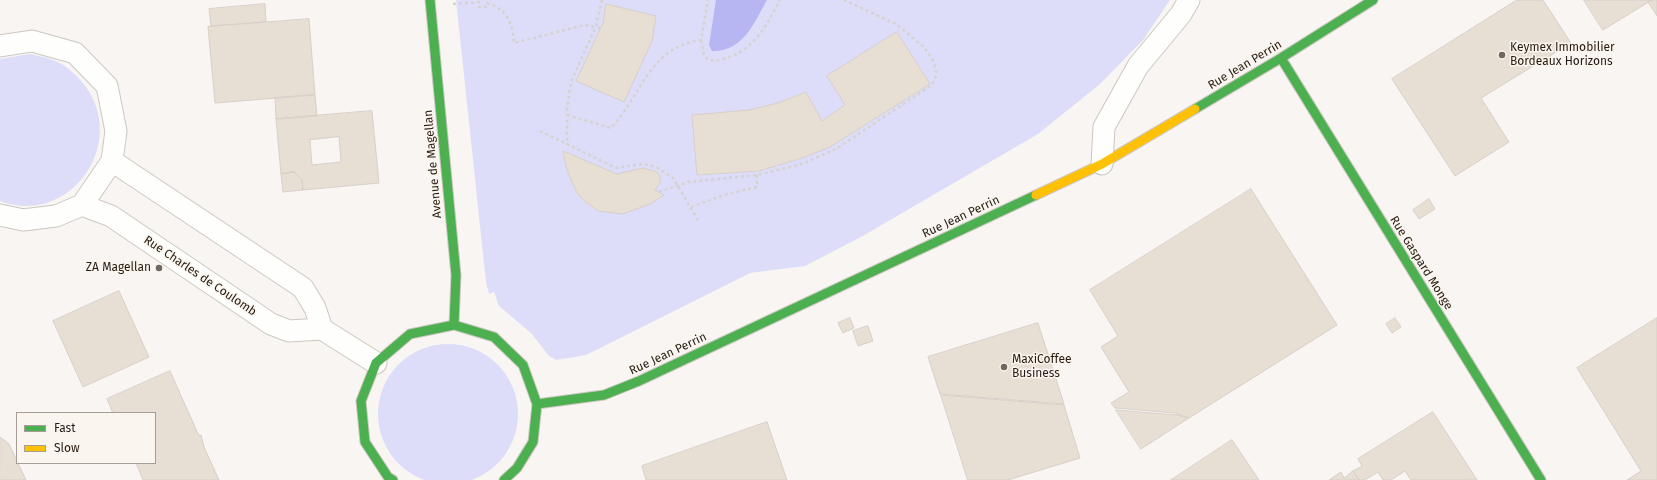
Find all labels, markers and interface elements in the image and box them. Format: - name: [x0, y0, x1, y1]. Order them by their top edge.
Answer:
- street label: Rue Jean Perrin: [1205, 37, 1285, 93]
- place label: Keymex Immobilier Bordeaux Horizons: [1510, 41, 1615, 69]
- marker: Keymex Immobilier Bordeaux Horizons: [1497, 50, 1507, 60]
- street label: Avenue de Magellan: [421, 109, 445, 219]
- street label: Rue Jean Perrin: [920, 193, 1002, 241]
- street label: Rue Gaspard Monge: [1386, 214, 1456, 312]
- street label: Rue Charles de Coulomb: [141, 233, 259, 319]
- place label: ZA Magellan: [86, 261, 151, 275]
- marker: ZA Magellan: [154, 263, 164, 273]
- street label: Rue Jean Perrin: [627, 330, 709, 378]
- place label: MaxiCoffee Business: [1012, 353, 1072, 381]
- marker: MaxiCoffee Business: [999, 362, 1009, 372]
- legend: [16, 412, 156, 464]
- text: Fast: [54, 421, 76, 435]
- text: Slow: [54, 441, 80, 455]

